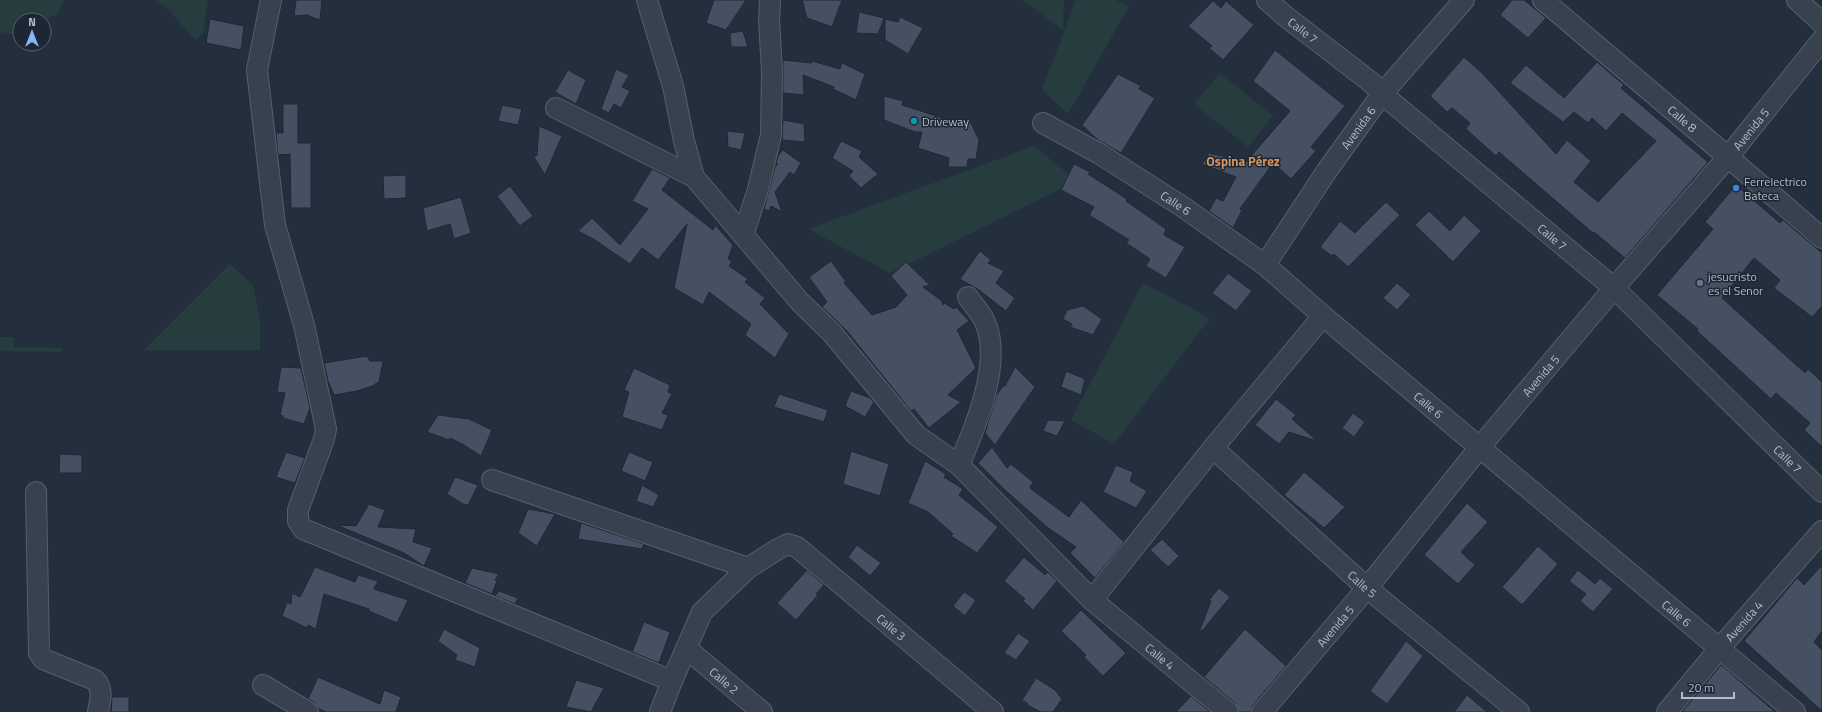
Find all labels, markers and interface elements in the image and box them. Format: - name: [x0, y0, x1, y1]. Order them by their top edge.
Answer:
- north arrow: [12, 12, 52, 52]
- street label: Calle 7: [1284, 12, 1322, 48]
- text: N: [28, 14, 36, 30]
- street label: Calle 8: [1664, 100, 1702, 137]
- street label: Avenida 6: [1336, 102, 1380, 153]
- street label: Avenida 5: [1728, 103, 1774, 154]
- place label: Driveway: [922, 112, 969, 131]
- marker: Driveway: [909, 116, 919, 126]
- district label: Ospina Pérez: [1206, 151, 1280, 171]
- place label: Ferrelectrico Bateca: [1744, 172, 1807, 205]
- marker: Ferrelectrico Bateca: [1731, 183, 1741, 193]
- street label: Calle 6: [1157, 185, 1196, 220]
- street label: Calle 7: [1534, 219, 1571, 255]
- place label: jesucristo es el Senor: [1707, 267, 1763, 300]
- marker: jesucristo es el Senor: [1695, 278, 1705, 288]
- street label: Avenida 5: [1517, 350, 1564, 400]
- street label: Calle 6: [1410, 387, 1448, 423]
- street label: Calle 7: [1769, 440, 1807, 477]
- street label: Calle 5: [1344, 566, 1381, 602]
- street label: Calle 6: [1658, 595, 1696, 631]
- street label: Avenida 4: [1720, 596, 1767, 646]
- street label: Avenida 5: [1312, 601, 1358, 651]
- street label: Calle 3: [873, 609, 911, 645]
- street label: Calle 4: [1141, 638, 1179, 674]
- street label: Calle 2: [705, 662, 743, 698]
- scale bar: [1682, 674, 1734, 700]
- text: 20 m: [1688, 678, 1714, 697]

